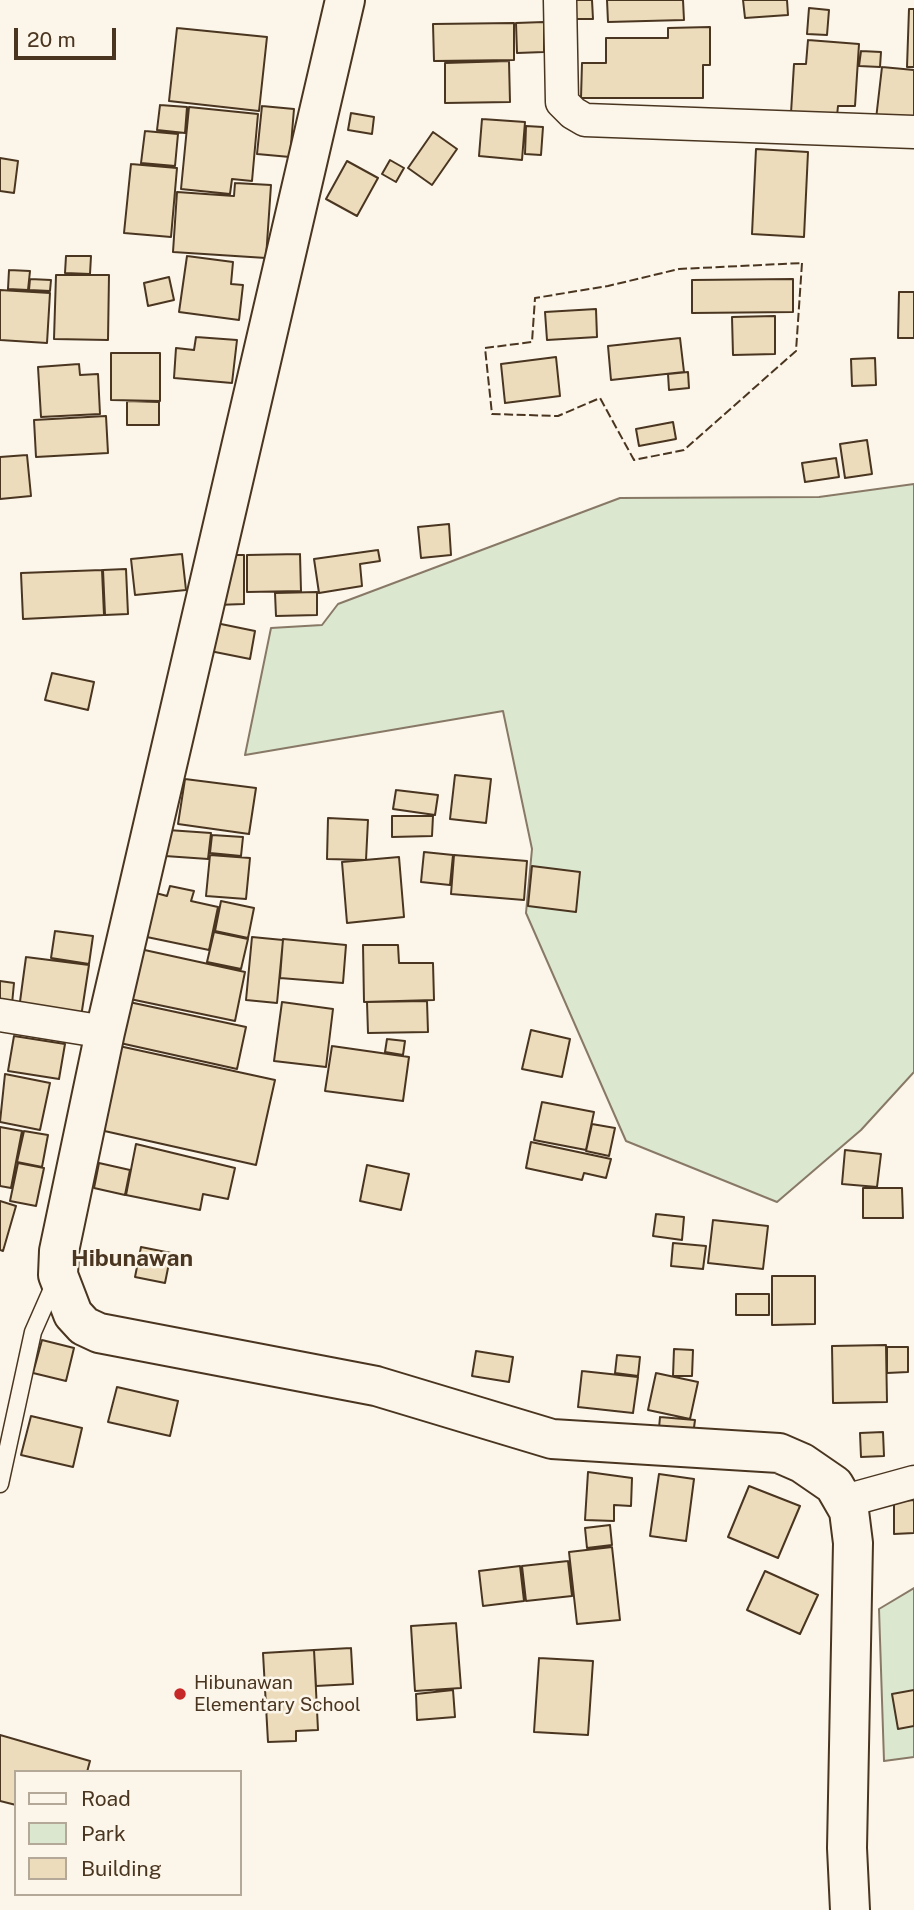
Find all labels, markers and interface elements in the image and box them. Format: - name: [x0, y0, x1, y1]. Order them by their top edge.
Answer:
- scale bar: [18, 14, 119, 58]
- text: 20 m: [27, 27, 76, 52]
- district label: Hibunawan: [71, 1245, 193, 1273]
- place label: Hibunawan Elementary School: [194, 1672, 361, 1716]
- marker: Hibunawan Elementary School: [172, 1686, 188, 1702]
- legend: [14, 1770, 242, 1896]
- text: Road: [81, 1786, 131, 1811]
- text: Park: [81, 1821, 126, 1846]
- text: Building: [81, 1856, 162, 1881]

